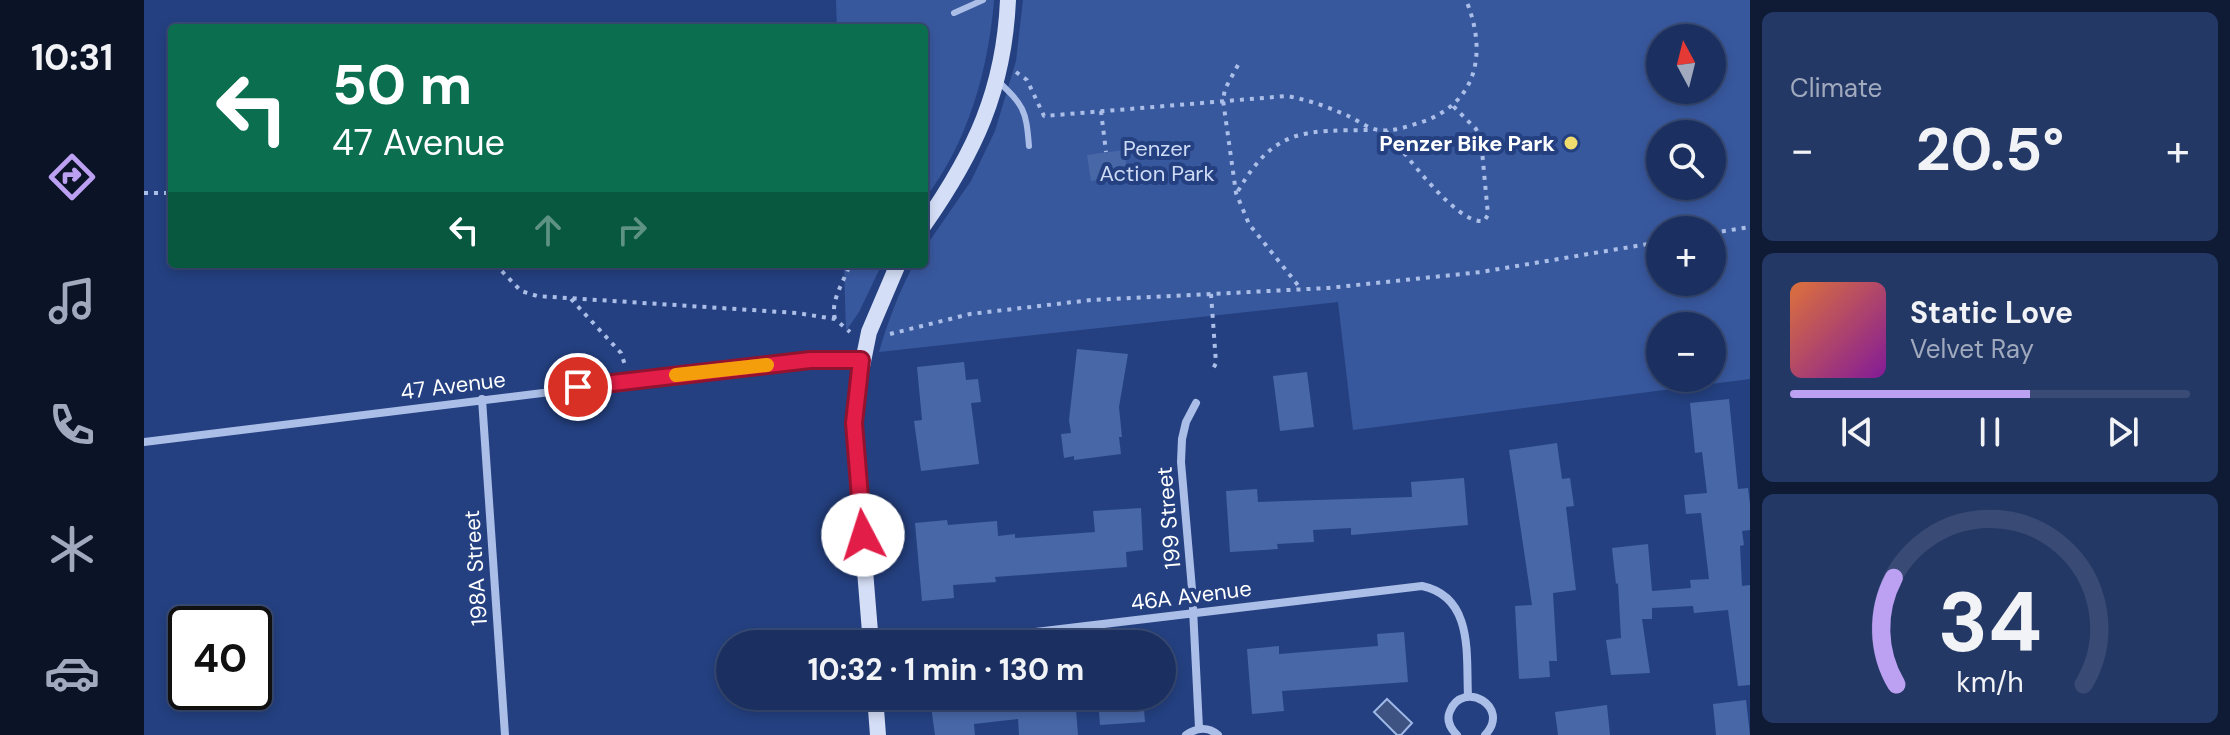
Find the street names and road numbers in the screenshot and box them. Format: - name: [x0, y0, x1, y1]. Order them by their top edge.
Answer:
- street label: 47 Avenue: [399, 365, 507, 406]
- street label: 199 Street: [1150, 466, 1187, 570]
- street label: 198A Street: [457, 509, 494, 627]
- street label: 46A Avenue: [1129, 574, 1253, 617]

